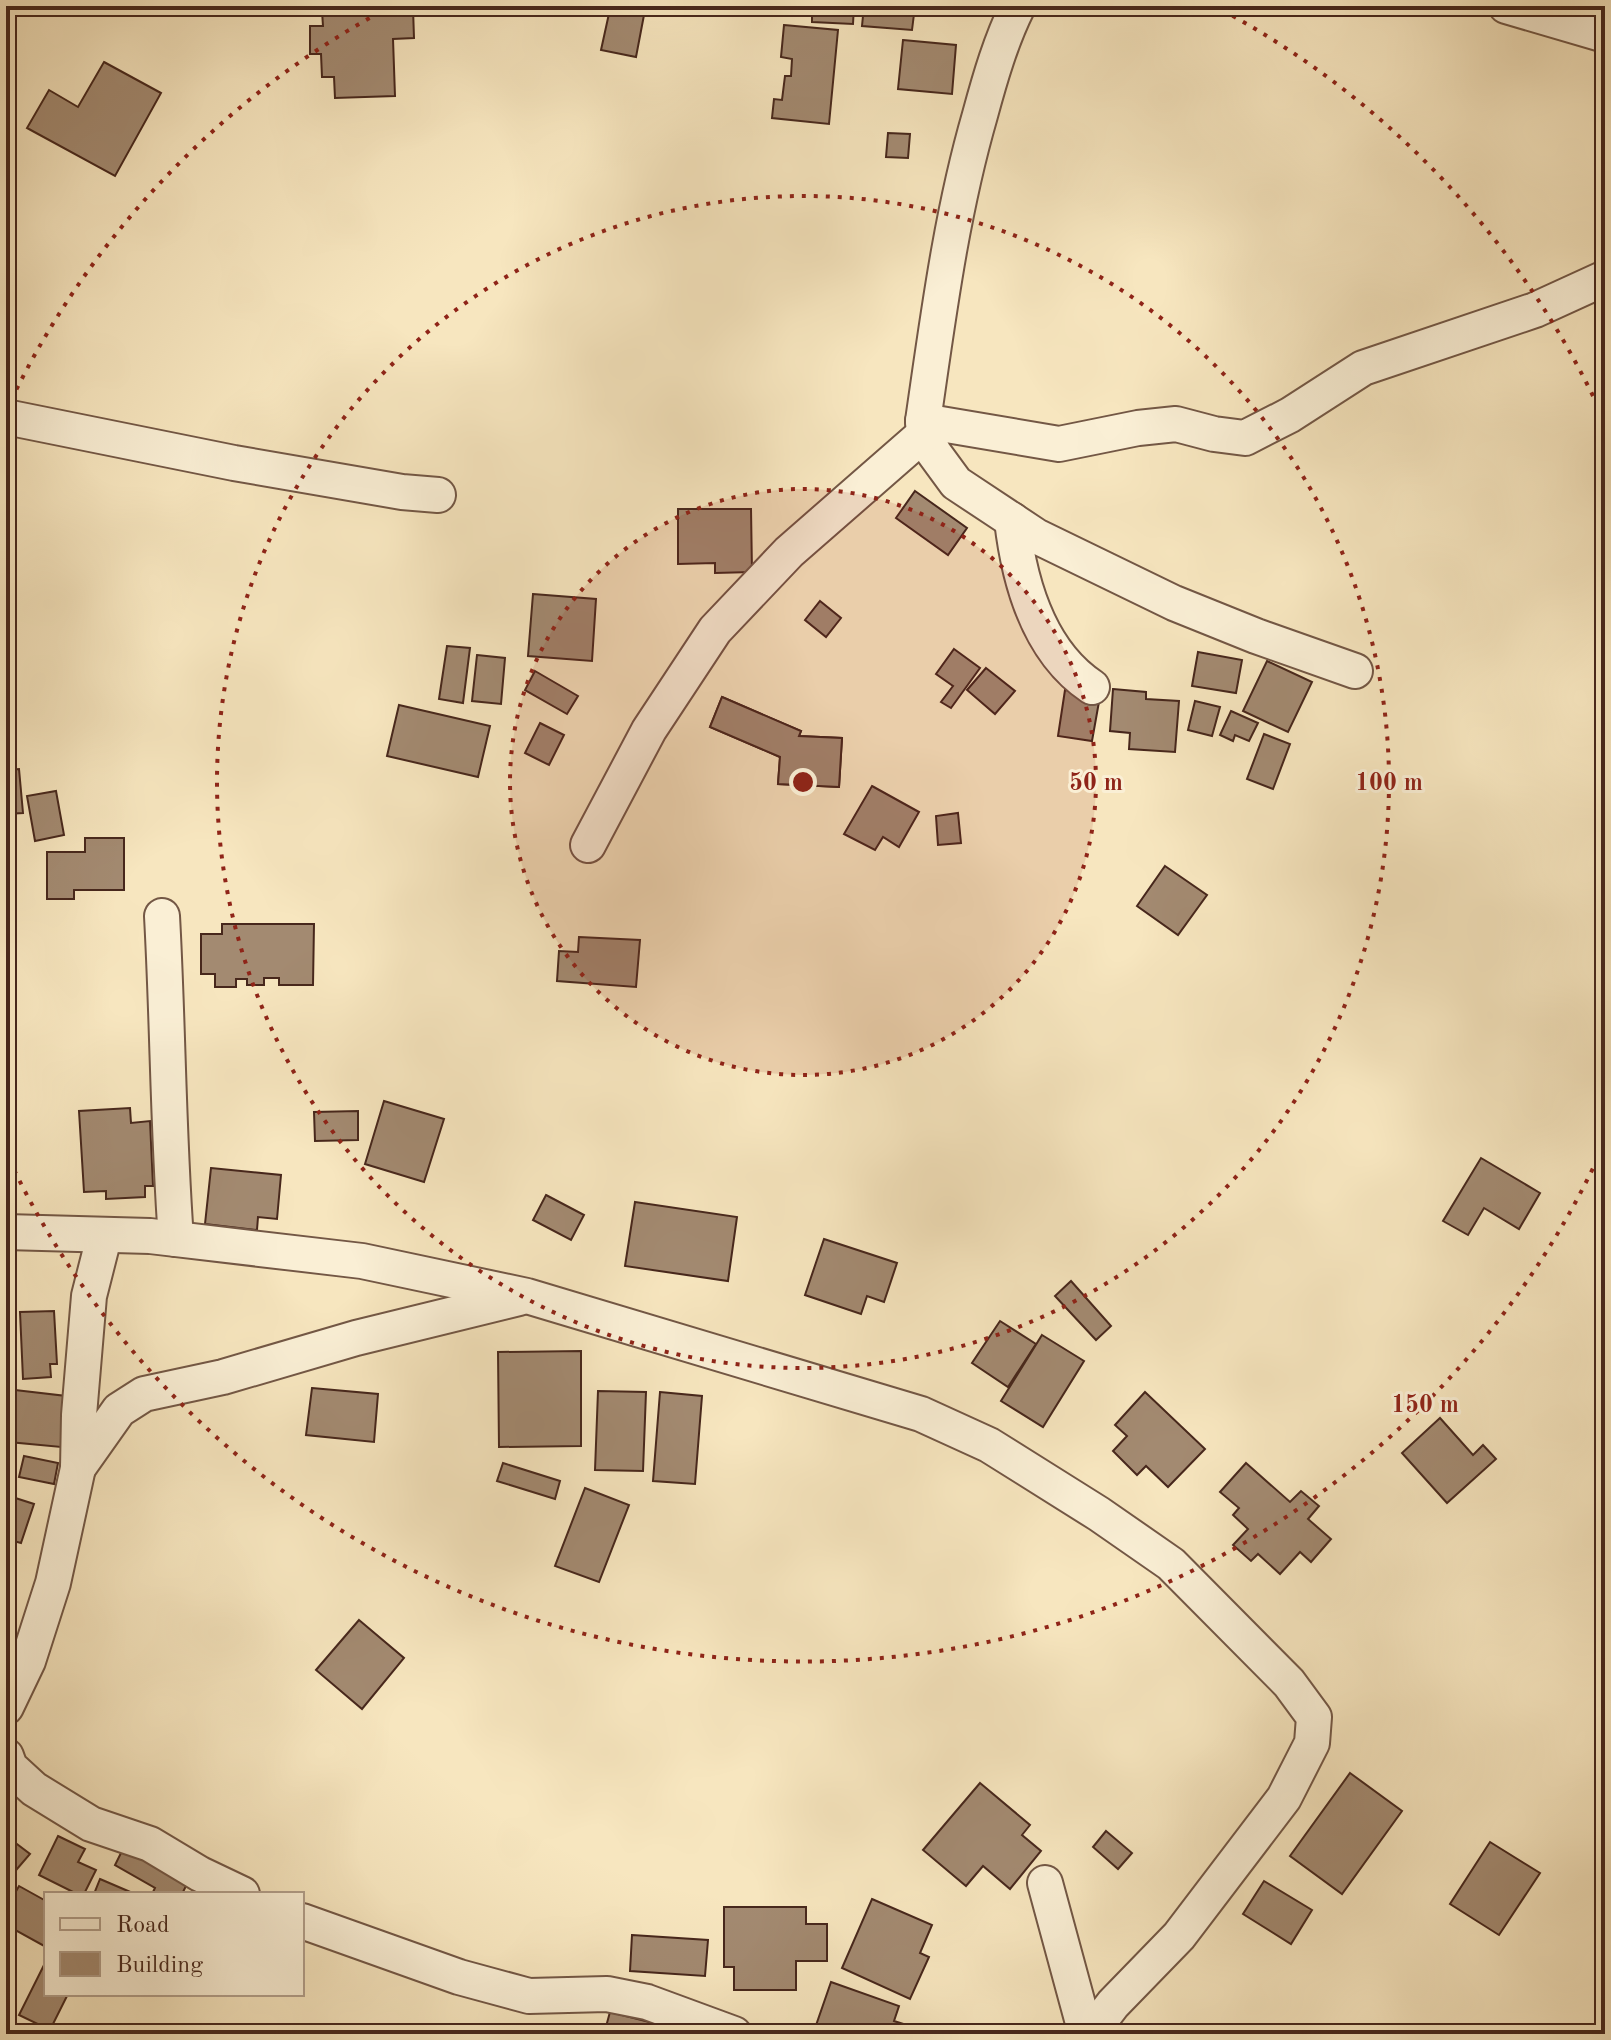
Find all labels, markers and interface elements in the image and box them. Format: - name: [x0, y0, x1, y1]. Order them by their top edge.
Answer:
- centre of rings: [789, 768, 817, 796]
- text: 50 m: [1069, 771, 1123, 796]
- text: 100 m: [1355, 772, 1423, 796]
- text: 150 m: [1391, 1393, 1459, 1418]
- legend: [44, 1892, 304, 1996]
- text: Road: [116, 1914, 169, 1938]
- text: Building: [116, 1954, 203, 1978]

